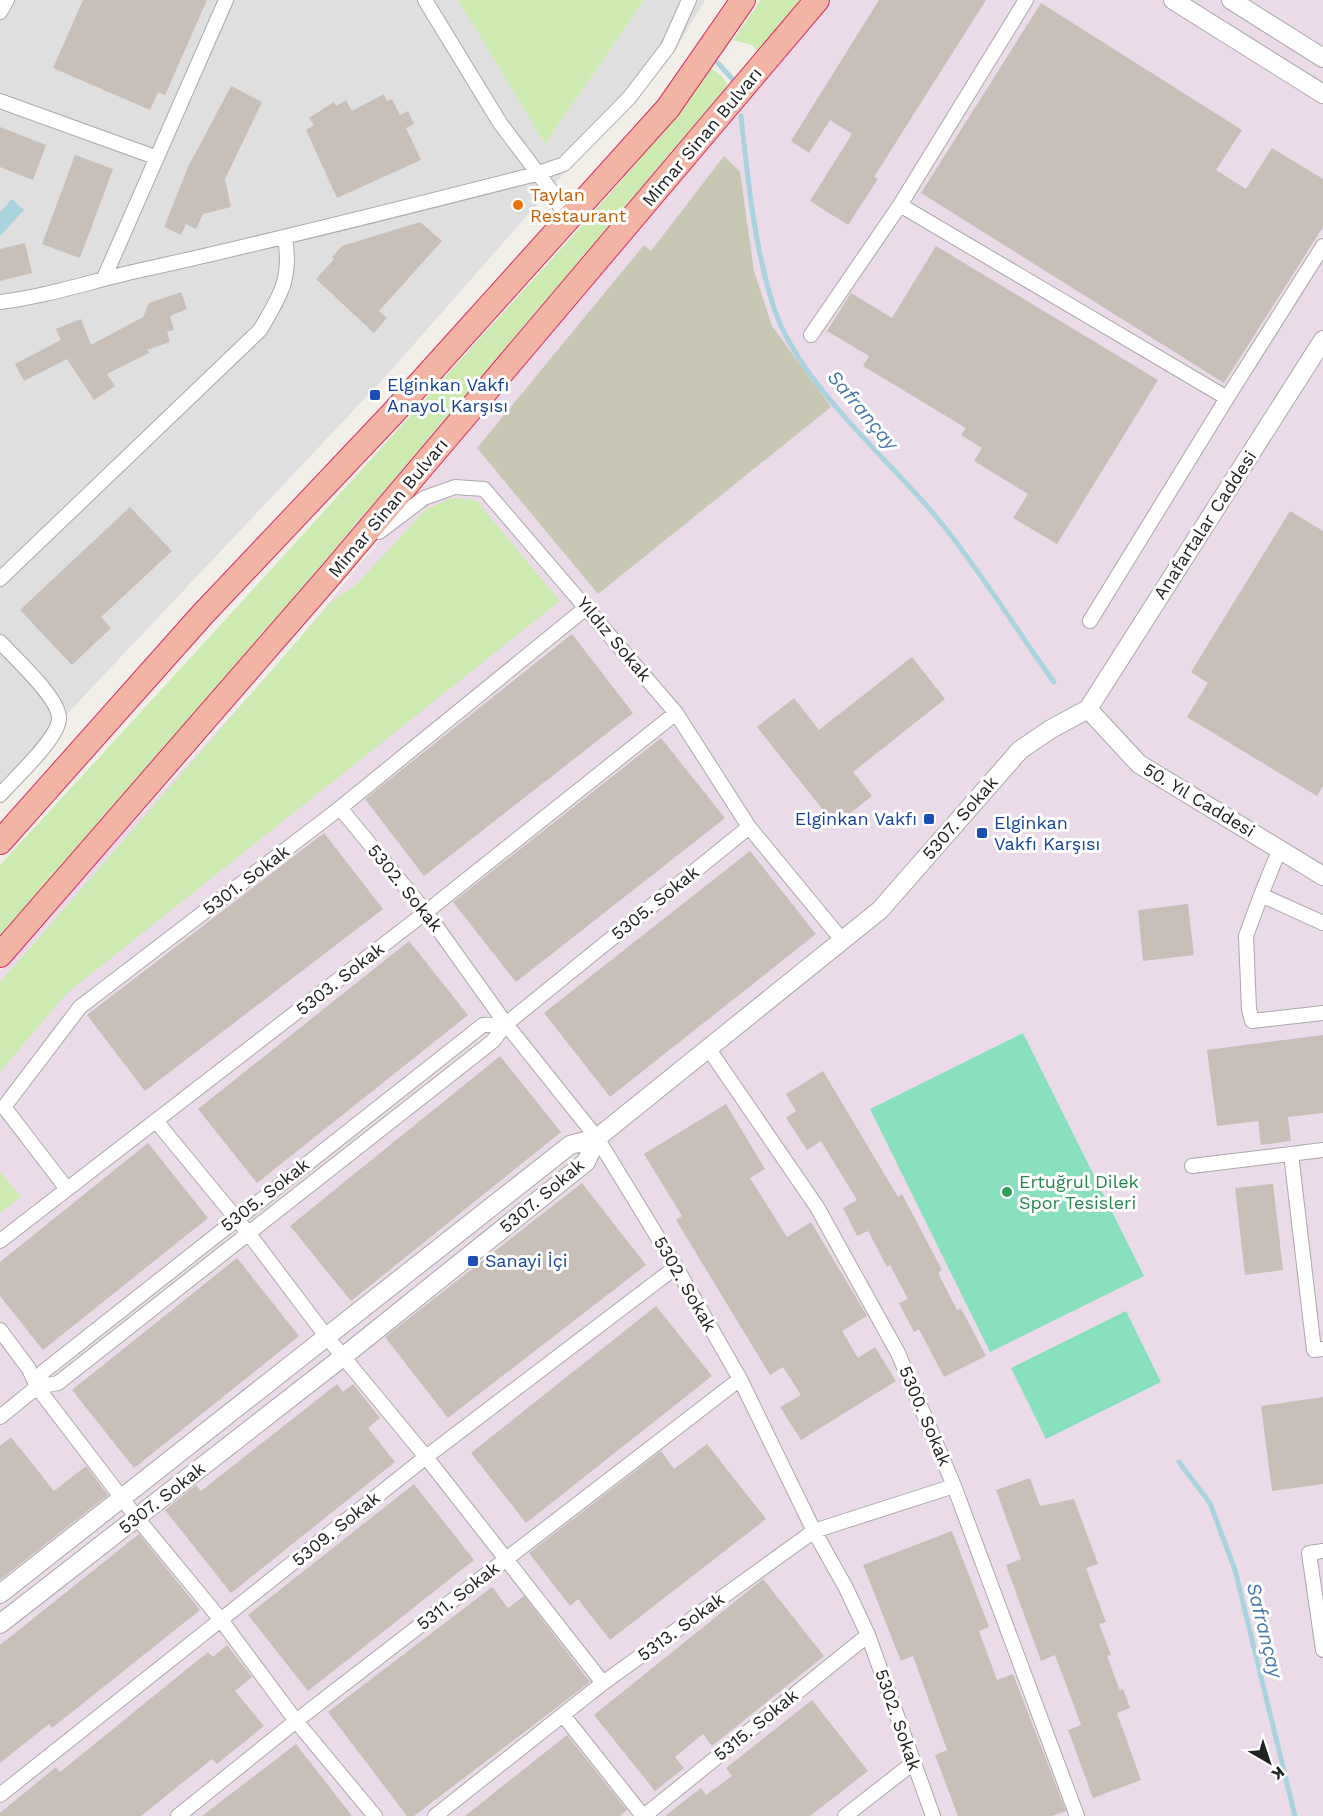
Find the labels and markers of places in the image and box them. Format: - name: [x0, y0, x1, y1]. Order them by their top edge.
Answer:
- place label: Taylan Restaurant: [530, 184, 627, 226]
- marker: Taylan Restaurant: [511, 198, 525, 212]
- place label: Elginkan Vakfı Anayol Karşısı: [387, 374, 509, 416]
- marker: Elginkan Vakfı Anayol Karşısı: [368, 388, 382, 402]
- place label: Elginkan Vakfı: [795, 808, 917, 829]
- marker: Elginkan Vakfı: [922, 812, 936, 826]
- place label: Elginkan Vakfı Karşısı: [994, 812, 1100, 854]
- marker: Elginkan Vakfı Karşısı: [975, 826, 989, 840]
- place label: Ertuğrul Dilek Spor Tesisleri: [1019, 1171, 1139, 1213]
- marker: Ertuğrul Dilek Spor Tesisleri: [1000, 1185, 1014, 1199]
- place label: Sanayi İçi: [485, 1250, 568, 1271]
- marker: Sanayi İçi: [466, 1254, 480, 1268]

